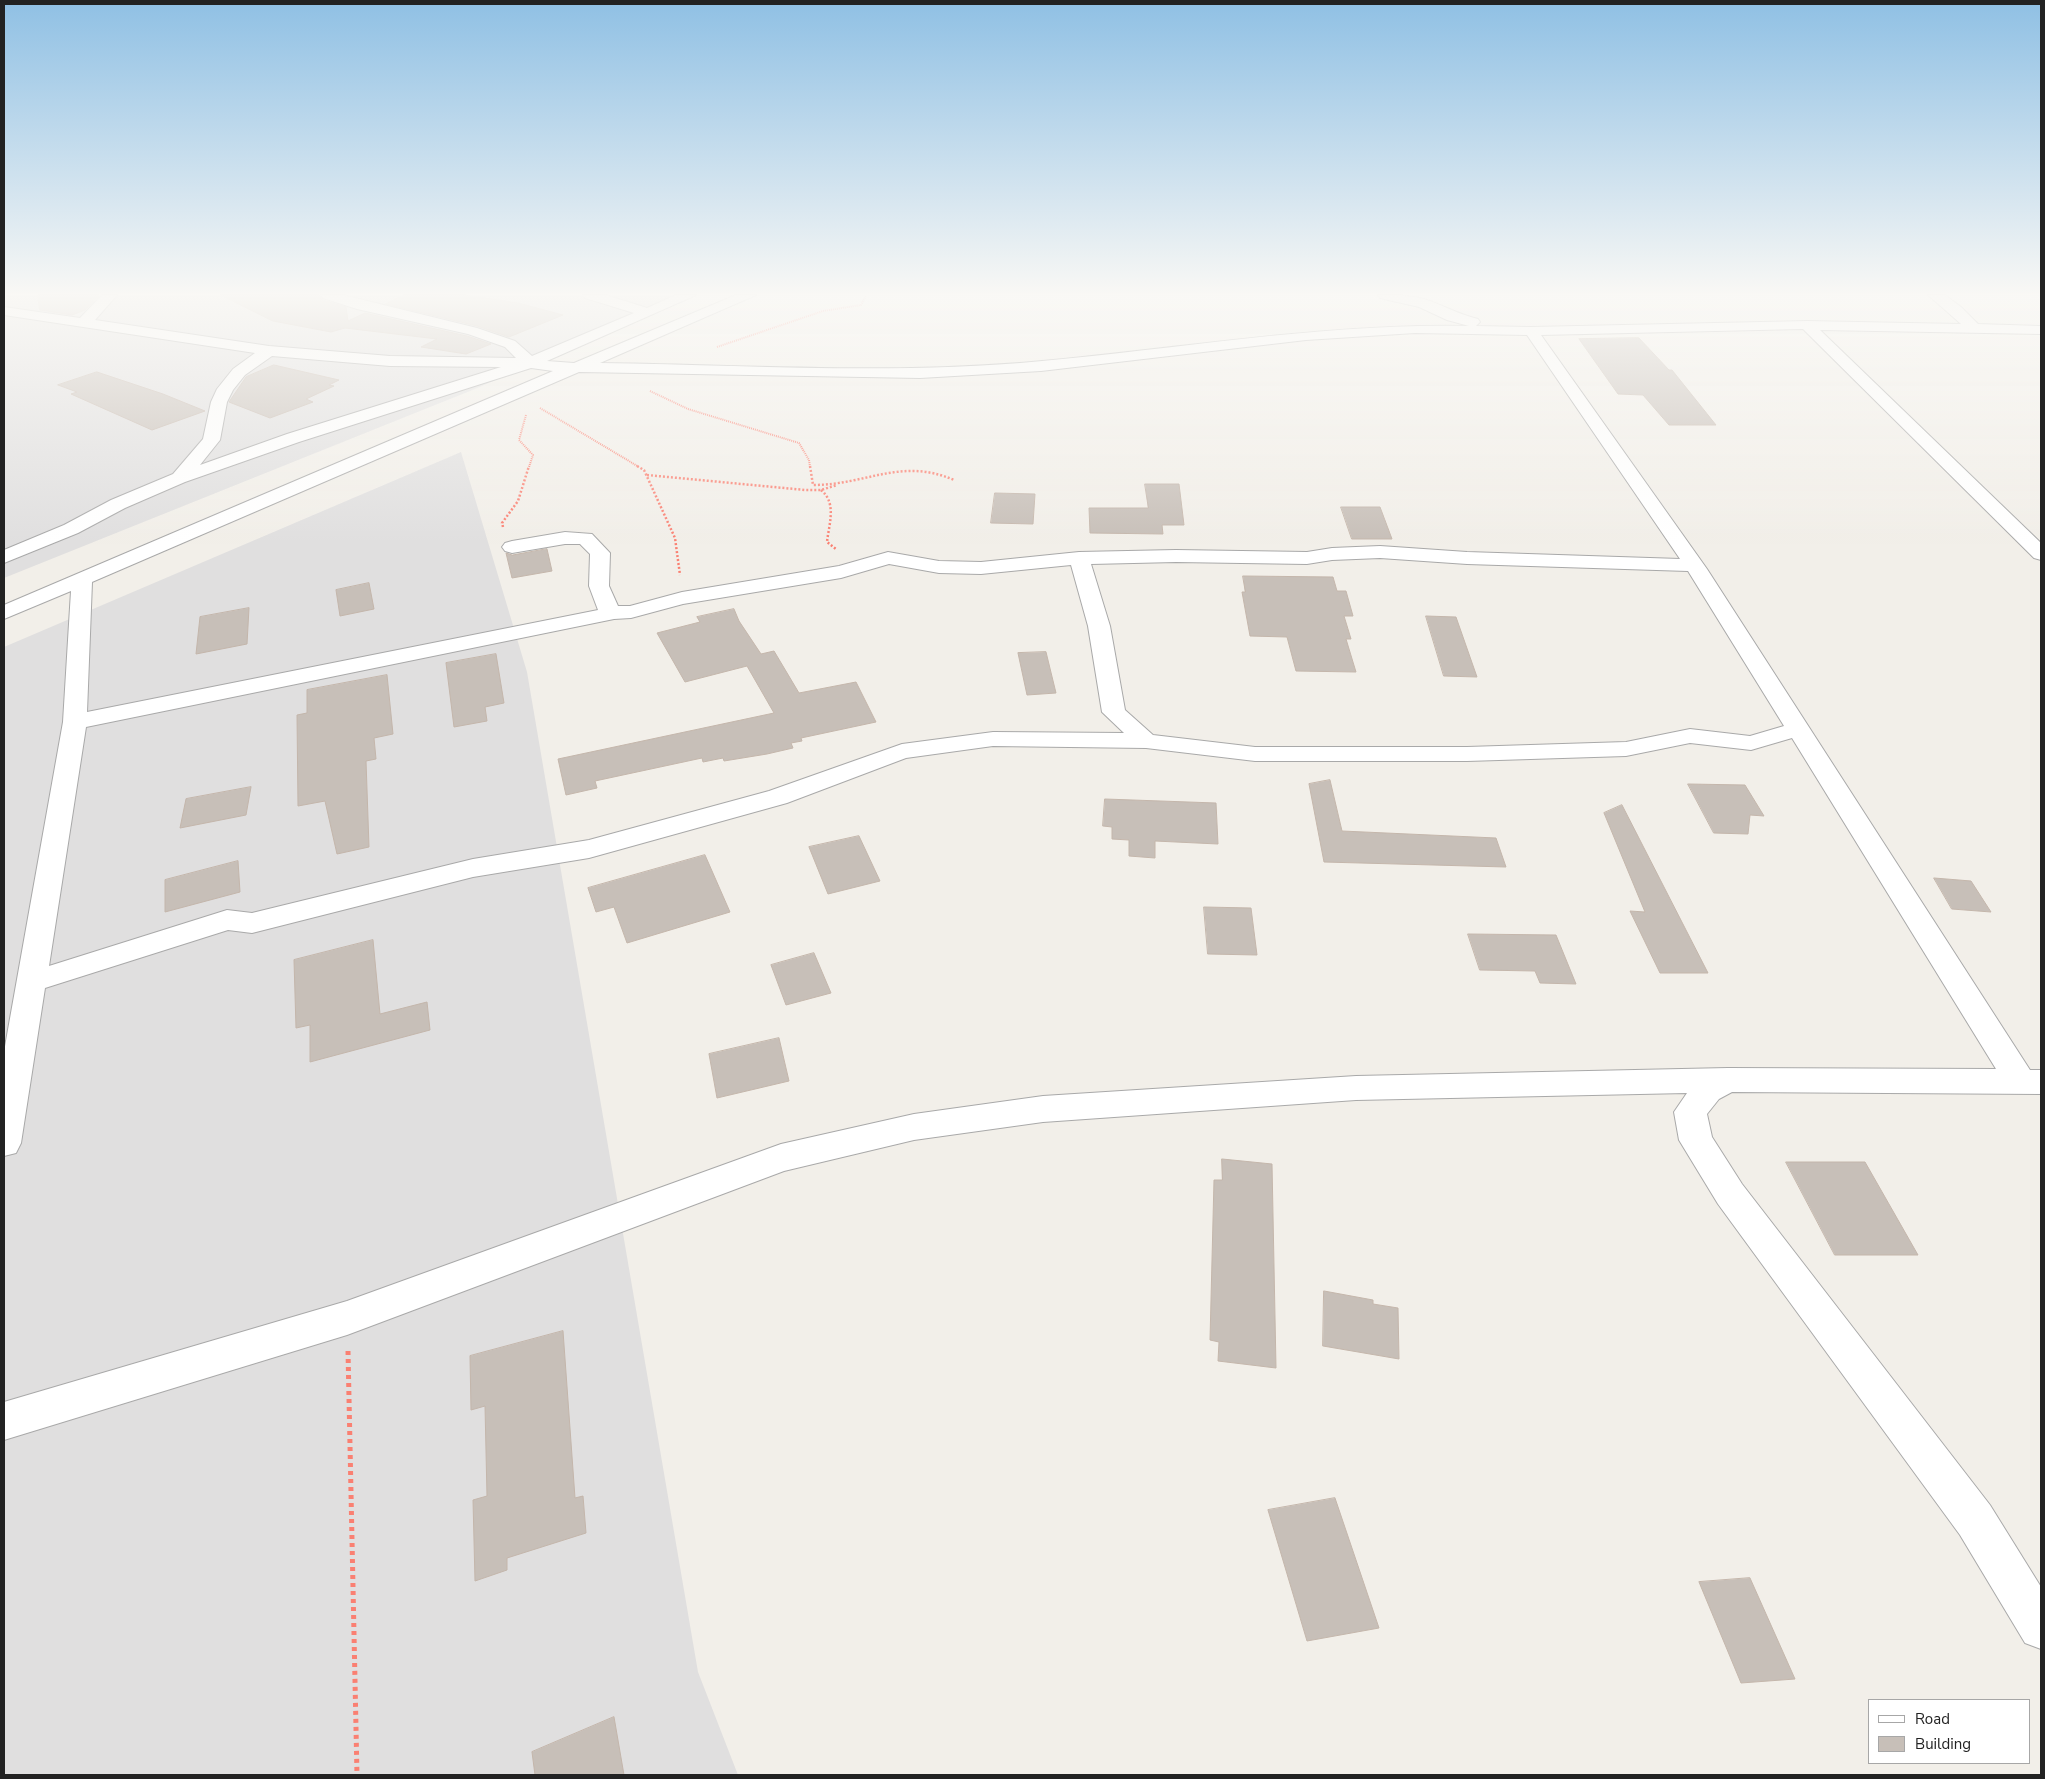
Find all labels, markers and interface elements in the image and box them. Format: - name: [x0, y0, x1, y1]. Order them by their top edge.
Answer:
- legend: [1868, 1699, 2030, 1764]
- text: Road: [1915, 1709, 1950, 1729]
- text: Building: [1915, 1734, 1971, 1754]

